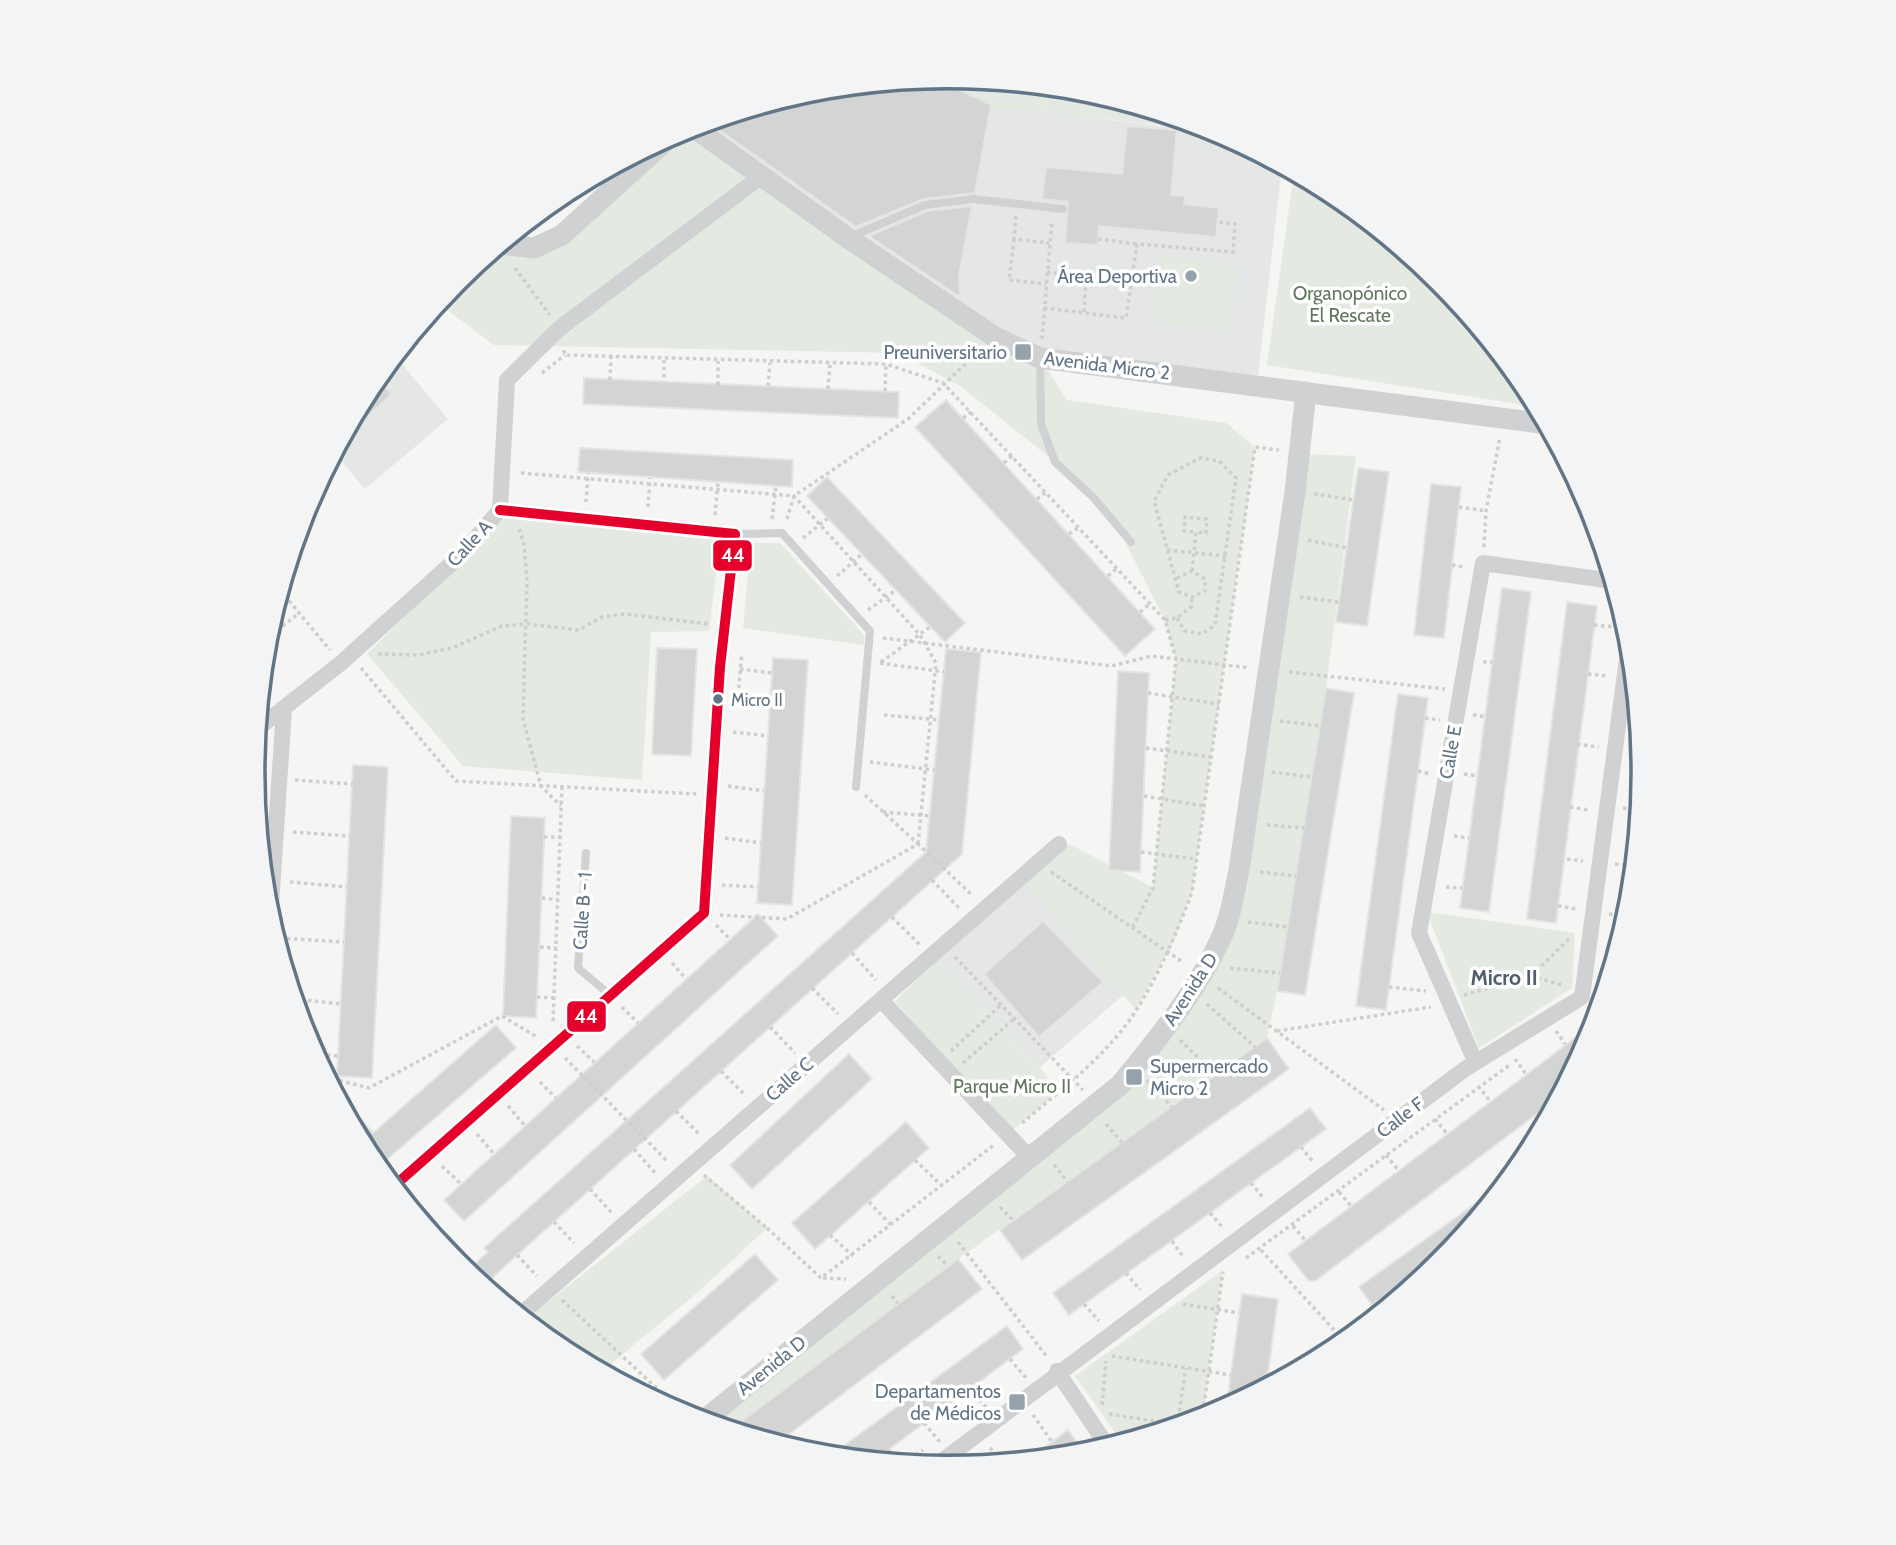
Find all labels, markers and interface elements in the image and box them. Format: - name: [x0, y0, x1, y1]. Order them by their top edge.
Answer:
- place label: Área Deportiva: [1057, 264, 1177, 288]
- marker: Área Deportiva: [1183, 268, 1199, 284]
- park label: Organopónico El Rescate: [1293, 282, 1407, 327]
- place label: Preuniversitario: [883, 341, 1007, 364]
- marker: Preuniversitario: [1013, 342, 1033, 362]
- street label: Avenida Micro 2: [1043, 346, 1171, 385]
- street label: Calle A: [442, 515, 497, 571]
- line badge: 44: [712, 539, 753, 572]
- text: 44: [721, 544, 745, 567]
- place label: Micro II: [731, 690, 783, 710]
- marker: Micro II: [711, 692, 725, 706]
- street label: Calle E: [1434, 723, 1467, 781]
- street label: Calle B - 1: [568, 871, 597, 951]
- street label: Avenida D: [1158, 948, 1223, 1030]
- district label: Micro II: [1470, 965, 1538, 990]
- line badge: 44: [566, 1000, 607, 1033]
- text: 44: [574, 1005, 598, 1028]
- street label: Calle C: [761, 1052, 818, 1106]
- place label: Supermercado Micro 2: [1150, 1055, 1268, 1100]
- marker: Supermercado Micro 2: [1124, 1067, 1144, 1087]
- park label: Parque Micro II: [953, 1075, 1071, 1098]
- street label: Calle F: [1372, 1092, 1429, 1143]
- street label: Avenida D: [732, 1330, 811, 1400]
- place label: Departamentos de Médicos: [875, 1380, 1001, 1425]
- marker: Departamentos de Médicos: [1007, 1392, 1027, 1412]

